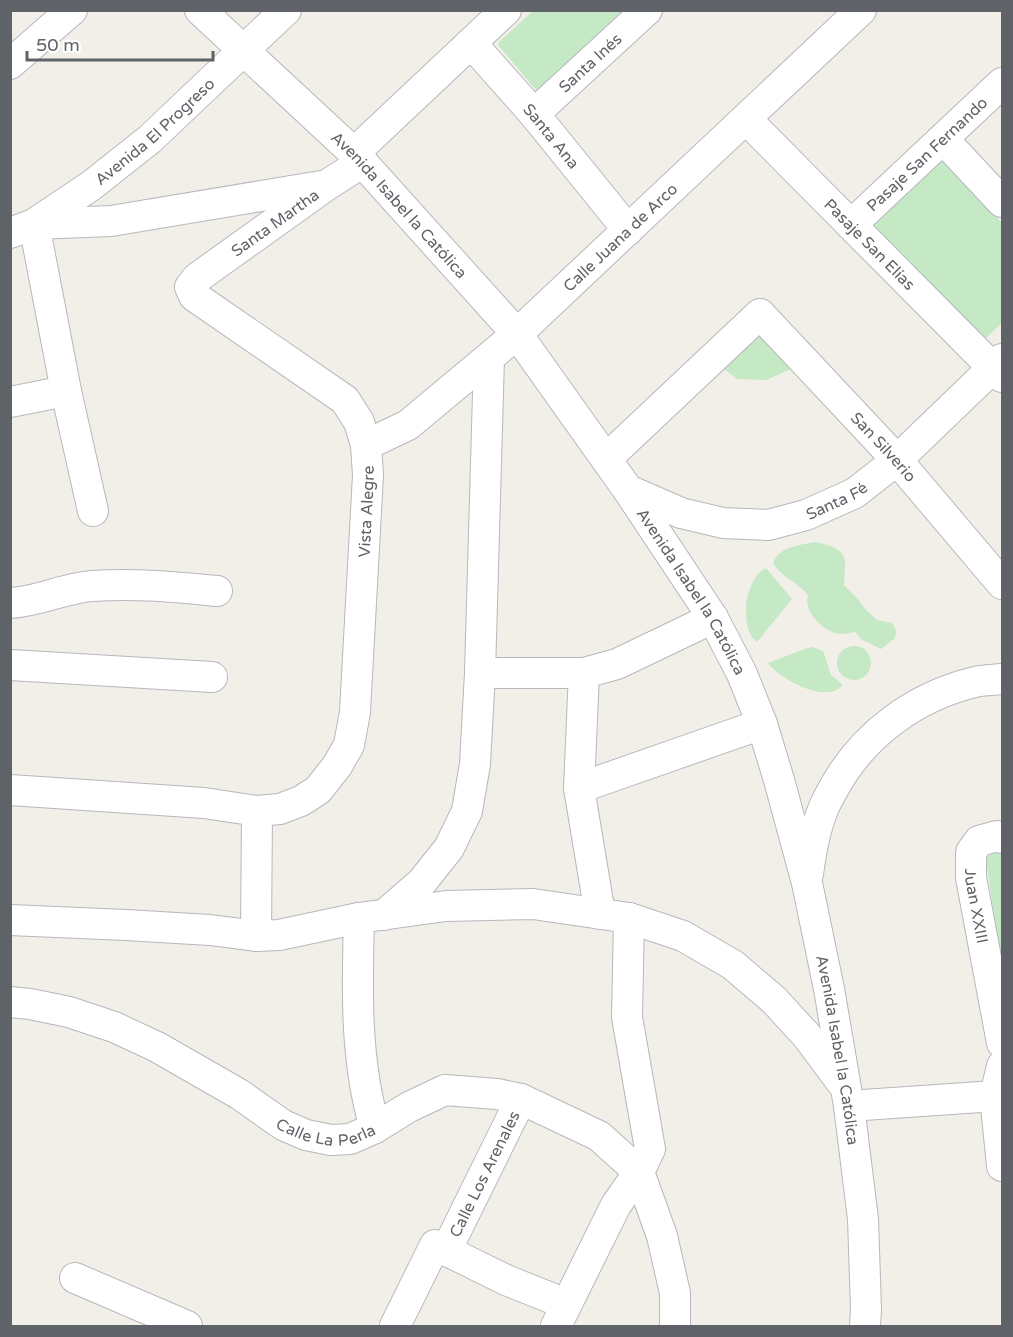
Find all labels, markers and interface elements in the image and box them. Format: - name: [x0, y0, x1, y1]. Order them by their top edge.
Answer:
- scale bar: [27, 24, 213, 62]
- street label: Santa Inés: [555, 29, 626, 97]
- text: 50 m: [36, 34, 80, 56]
- street label: Avenida El Progreso: [91, 74, 219, 190]
- street label: Pasaje San Fernando: [863, 93, 992, 216]
- street label: Santa Ana: [518, 100, 583, 173]
- street label: Avenida Isabel la Católica: [326, 128, 471, 283]
- street label: Calle Juana de Arco: [559, 179, 682, 296]
- street label: Santa Martha: [228, 185, 323, 261]
- street label: Pasaje San Elías: [820, 195, 919, 295]
- street label: San Silverio: [846, 408, 920, 486]
- street label: Vista Alegre: [354, 465, 379, 558]
- street label: Santa Fé: [803, 478, 872, 525]
- street label: Avenida Isabel la Católica: [632, 505, 750, 679]
- street label: Juan XXIII: [960, 868, 992, 945]
- street label: Avenida Isabel la Católica: [811, 953, 863, 1146]
- street label: Calle Los Arenales: [445, 1108, 525, 1241]
- street label: Calle La Perla: [271, 1114, 379, 1151]

